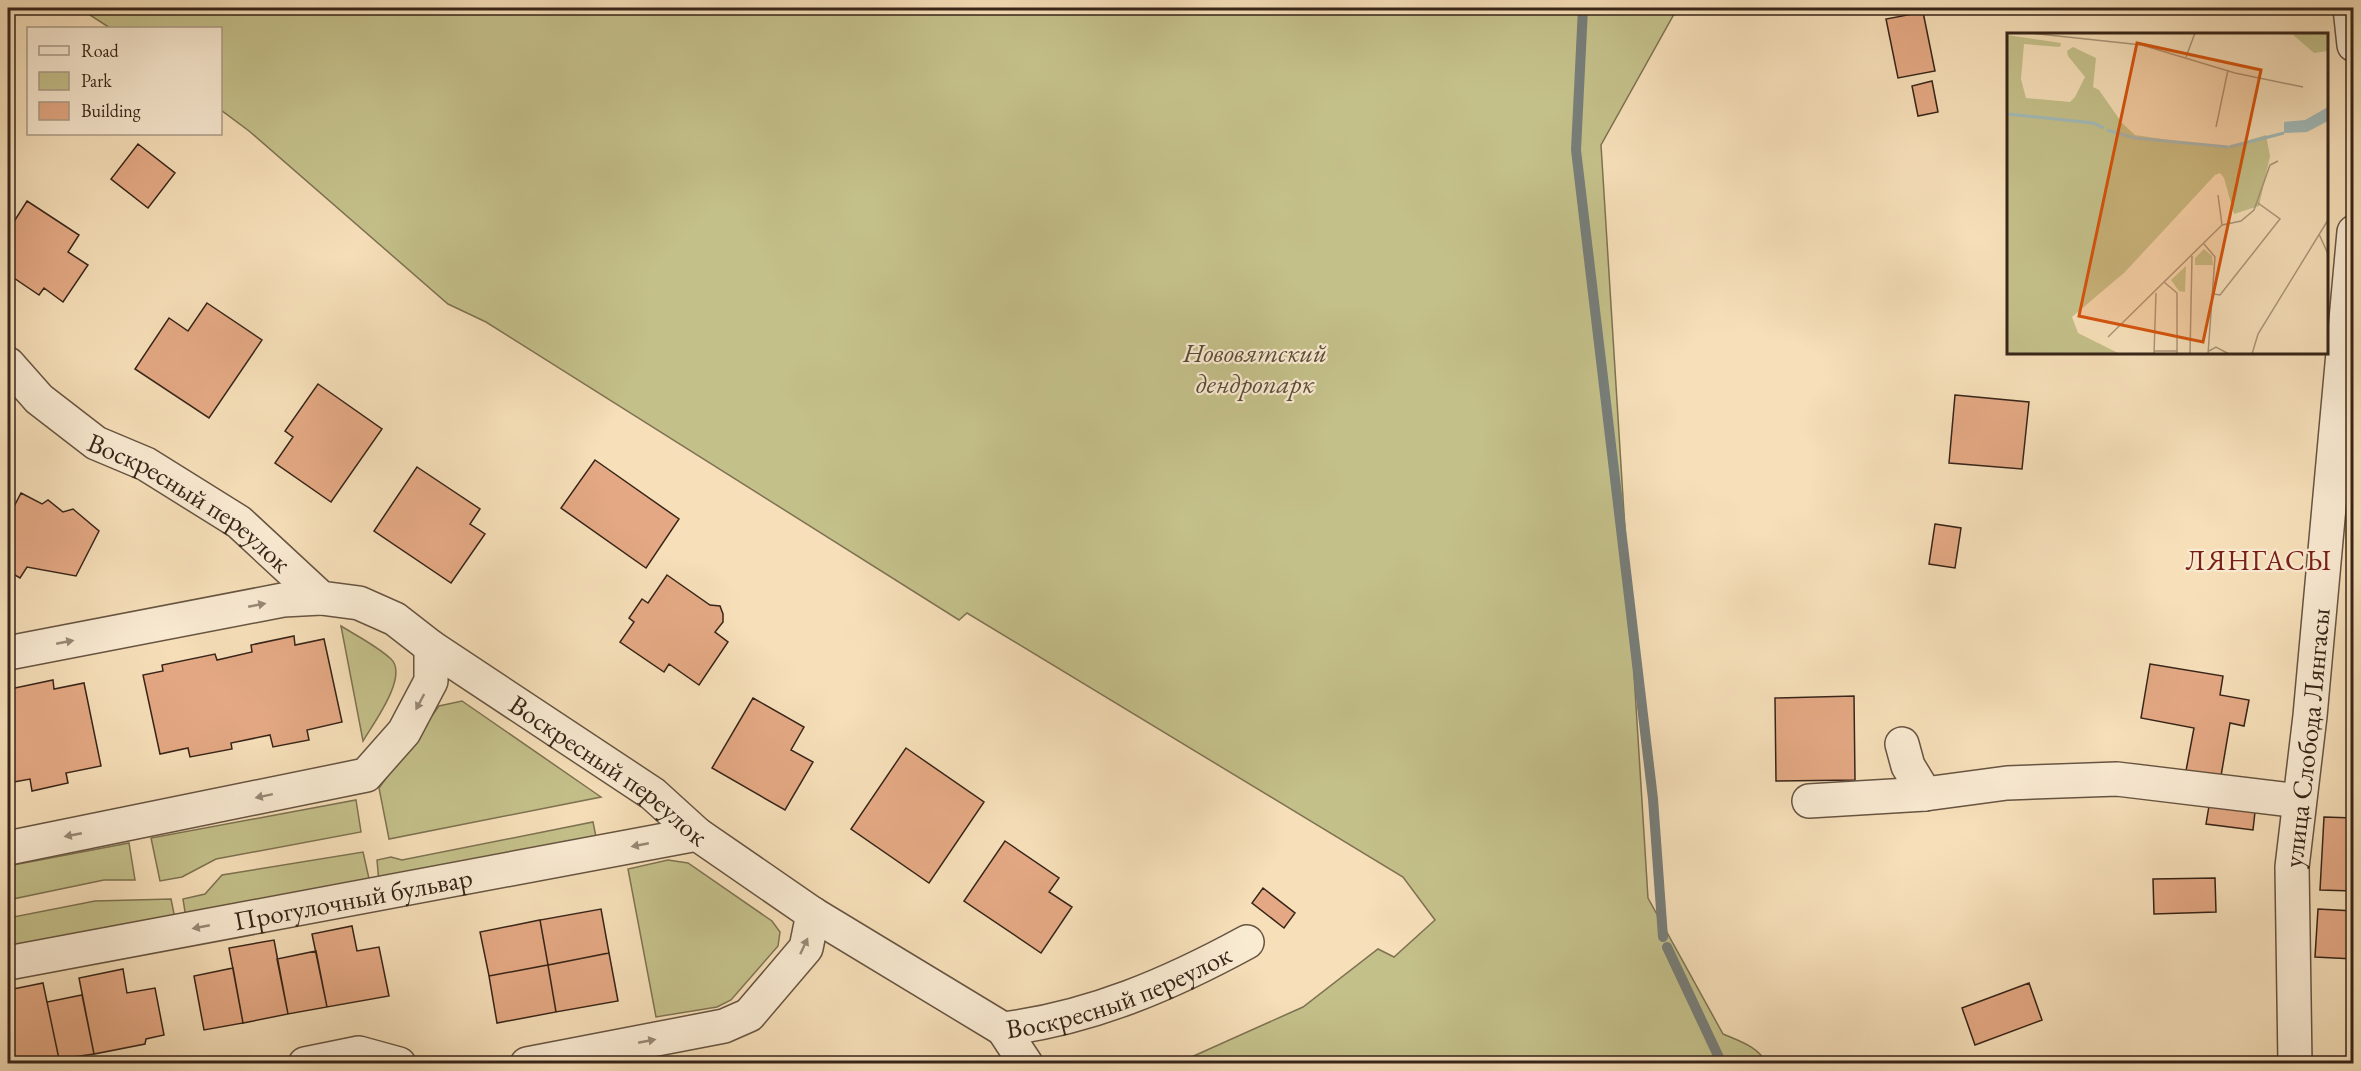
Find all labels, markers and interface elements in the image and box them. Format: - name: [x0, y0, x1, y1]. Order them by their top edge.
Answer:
- legend: [27, 27, 222, 135]
- inset map: [2007, 33, 2328, 354]
- text: Road: [81, 39, 120, 62]
- text: Park: [81, 69, 112, 92]
- text: Building: [81, 99, 141, 122]
- park label: Нововятский дендропарк: [1182, 335, 1327, 401]
- street label: Воскресный переулок: [83, 424, 299, 580]
- district label: ЛЯНГАСЫ: [2186, 542, 2332, 578]
- one-way arrow: [247, 600, 266, 609]
- street label: улица Слобода Лянгасы: [2275, 607, 2337, 869]
- one-way arrow: [56, 637, 75, 646]
- street label: Воскресный переулок: [503, 686, 714, 854]
- one-way arrow: [415, 694, 425, 711]
- one-way arrow: [255, 792, 274, 801]
- one-way arrow: [63, 831, 82, 840]
- one-way arrow: [630, 841, 649, 850]
- street label: Прогулочный бульвар: [231, 859, 475, 938]
- one-way arrow: [191, 923, 210, 932]
- street label: Воскресный переулок: [1004, 936, 1237, 1046]
- one-way arrow: [799, 937, 809, 955]
- one-way arrow: [637, 1036, 656, 1045]

